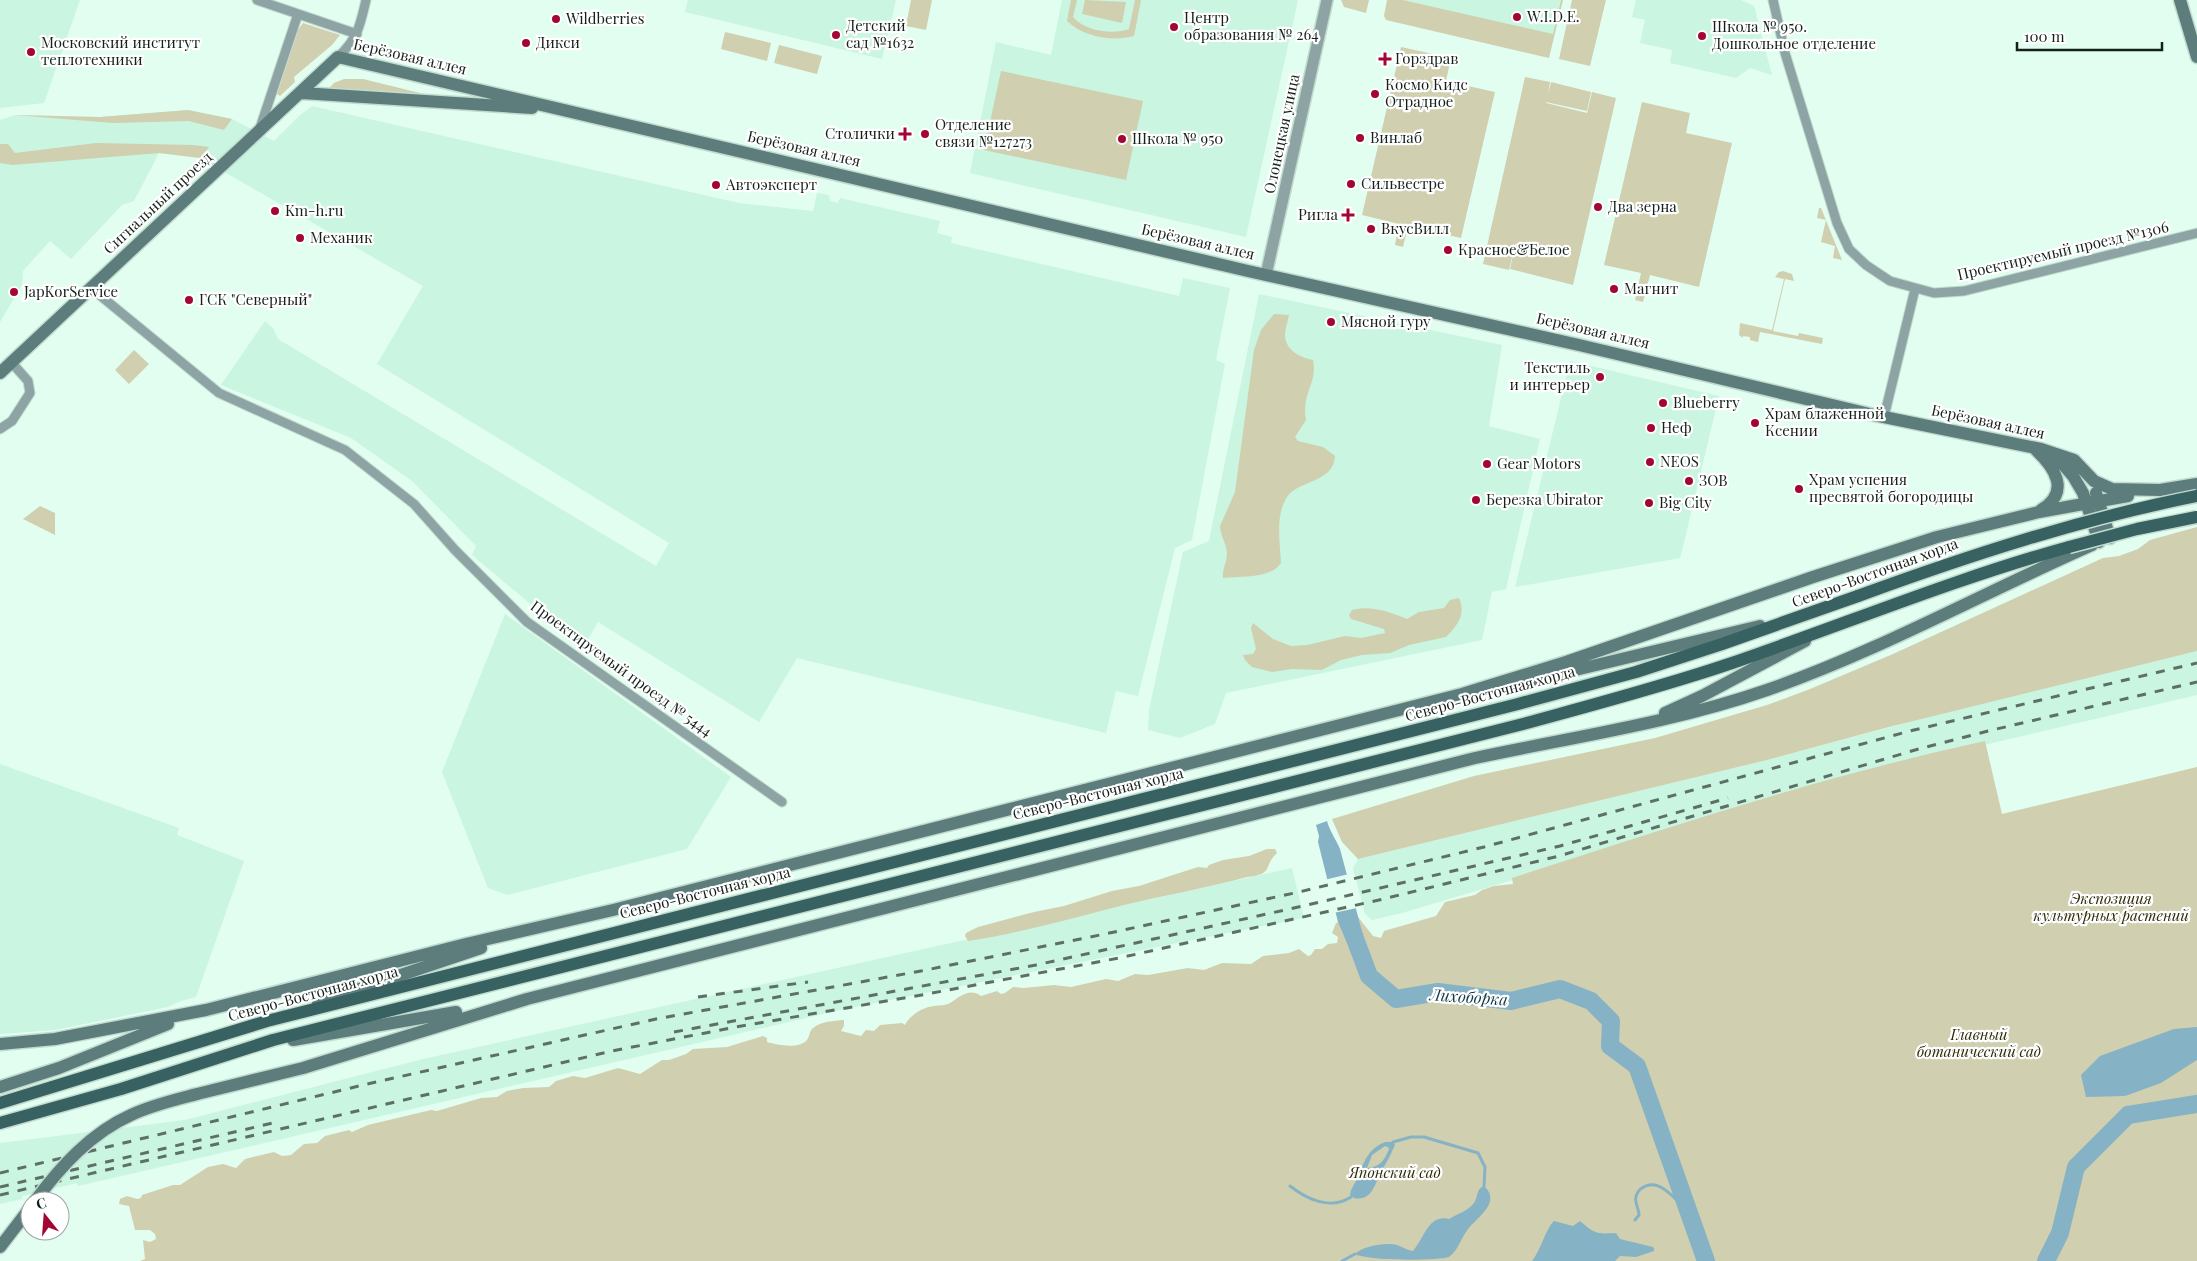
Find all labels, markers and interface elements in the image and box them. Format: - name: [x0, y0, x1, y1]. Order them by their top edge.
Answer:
- place label: W.I.D.E.: [1526, 6, 1580, 26]
- place label: Центр образования № 264: [1184, 7, 1319, 44]
- place label: Wildberries: [565, 8, 645, 28]
- marker: W.I.D.E.: [1511, 11, 1523, 23]
- marker: Wildberries: [550, 13, 562, 25]
- place label: Детский сад №1632: [846, 15, 914, 52]
- place label: Школа № 950. Дошкольное отделение: [1712, 16, 1876, 53]
- scale bar: [2017, 20, 2162, 52]
- marker: Центр образования № 264: [1168, 21, 1180, 33]
- text: 100 m: [2024, 26, 2065, 46]
- marker: Детский сад №1632: [830, 29, 842, 41]
- marker: Школа № 950. Дошкольное отделение: [1696, 30, 1708, 42]
- place label: Московский институт теплотехники: [41, 32, 200, 69]
- place label: Дикси: [536, 32, 580, 52]
- street label: Берёзовая аллея: [352, 33, 469, 79]
- marker: Дикси: [520, 37, 532, 49]
- marker: Московский институт теплотехники: [25, 46, 37, 58]
- place label: Горздрав: [1395, 48, 1458, 68]
- marker: Горздрав: [1379, 53, 1391, 65]
- street label: Олонецкая улица: [1259, 72, 1304, 195]
- place label: Космо Кидс Отрадное: [1385, 74, 1468, 111]
- marker: Космо Кидс Отрадное: [1369, 88, 1381, 100]
- place label: Отделение связи №127273: [935, 114, 1032, 151]
- place label: Столички: [825, 123, 895, 143]
- street label: Берёзовая аллея: [746, 125, 863, 171]
- place label: Винлаб: [1370, 127, 1422, 147]
- marker: Столички: [899, 128, 911, 140]
- marker: Отделение связи №127273: [919, 128, 931, 140]
- place label: Школа № 950: [1132, 128, 1223, 148]
- marker: Винлаб: [1354, 132, 1366, 144]
- marker: Школа № 950: [1116, 133, 1128, 145]
- street label: Сигнальный проезд: [99, 147, 216, 258]
- place label: Сильвестре: [1361, 173, 1445, 193]
- place label: Автоэксперт: [725, 174, 817, 194]
- marker: Сильвестре: [1345, 178, 1357, 190]
- marker: Автоэксперт: [710, 179, 722, 191]
- place label: Два зерна: [1608, 196, 1677, 216]
- place label: Km-h.ru: [285, 200, 344, 220]
- marker: Два зерна: [1592, 201, 1604, 213]
- place label: Ригла: [1298, 204, 1339, 224]
- marker: Km-h.ru: [269, 205, 281, 217]
- marker: Ригла: [1342, 209, 1354, 221]
- street label: Проектируемый проезд №1306: [1955, 216, 2171, 284]
- street label: Берёзовая аллея: [1140, 218, 1257, 264]
- place label: ВкусВилл: [1381, 218, 1450, 238]
- marker: ВкусВилл: [1365, 223, 1377, 235]
- place label: Механик: [310, 227, 373, 247]
- marker: Механик: [294, 232, 306, 244]
- place label: Красное&Белое: [1458, 239, 1569, 259]
- marker: Красное&Белое: [1442, 244, 1454, 256]
- place label: Магнит: [1624, 278, 1678, 298]
- place label: JapKorService: [23, 281, 118, 301]
- marker: Магнит: [1608, 283, 1620, 295]
- marker: JapKorService: [8, 286, 20, 298]
- place label: ГСК "Северный": [199, 289, 312, 309]
- marker: ГСК "Северный": [183, 294, 195, 306]
- street label: Берёзовая аллея: [1535, 307, 1652, 353]
- place label: Мясной гуру: [1341, 311, 1431, 331]
- marker: Мясной гуру: [1325, 316, 1337, 328]
- place label: Текстиль и интерьер: [1510, 357, 1590, 394]
- marker: Текстиль и интерьер: [1594, 371, 1606, 383]
- place label: Blueberry: [1673, 392, 1740, 412]
- marker: Blueberry: [1657, 397, 1669, 409]
- street label: Берёзовая аллея: [1930, 399, 2047, 443]
- place label: Храм блаженной Ксении: [1765, 403, 1884, 440]
- place label: Неф: [1661, 417, 1692, 437]
- marker: Храм блаженной Ксении: [1749, 417, 1761, 429]
- marker: Неф: [1645, 422, 1657, 434]
- place label: NEOS: [1660, 451, 1699, 471]
- place label: Gear Motors: [1497, 453, 1581, 473]
- marker: NEOS: [1644, 456, 1656, 468]
- marker: Gear Motors: [1481, 458, 1493, 470]
- place label: Храм успения пресвятой богородицы: [1809, 469, 1973, 506]
- place label: ЗОВ: [1699, 470, 1728, 490]
- marker: ЗОВ: [1683, 475, 1695, 487]
- marker: Храм успения пресвятой богородицы: [1793, 483, 1805, 495]
- place label: Березка Ubirator: [1486, 489, 1603, 509]
- place label: Big City: [1659, 492, 1712, 512]
- marker: Березка Ubirator: [1470, 494, 1482, 506]
- marker: Big City: [1643, 497, 1655, 509]
- street label: Северо-Восточная хорда: [1789, 533, 1961, 611]
- street label: Проектируемый проезд № 5444: [527, 596, 716, 741]
- street label: Северо-Восточная хорда: [1402, 661, 1577, 725]
- street label: Северо-Восточная хорда: [1010, 762, 1186, 824]
- street label: Северо-Восточная хорда: [617, 861, 793, 923]
- park label: Экспозиция культурных растений: [2033, 888, 2189, 925]
- street label: Северо-Восточная хорда: [225, 961, 400, 1025]
- water label: Лихоборка: [1428, 983, 1509, 1010]
- park label: Главный ботанический сад: [1917, 1024, 2041, 1061]
- park label: Японский сад: [1348, 1162, 1441, 1182]
- north arrow: [20, 1191, 70, 1241]
- text: С: [34, 1193, 49, 1214]

